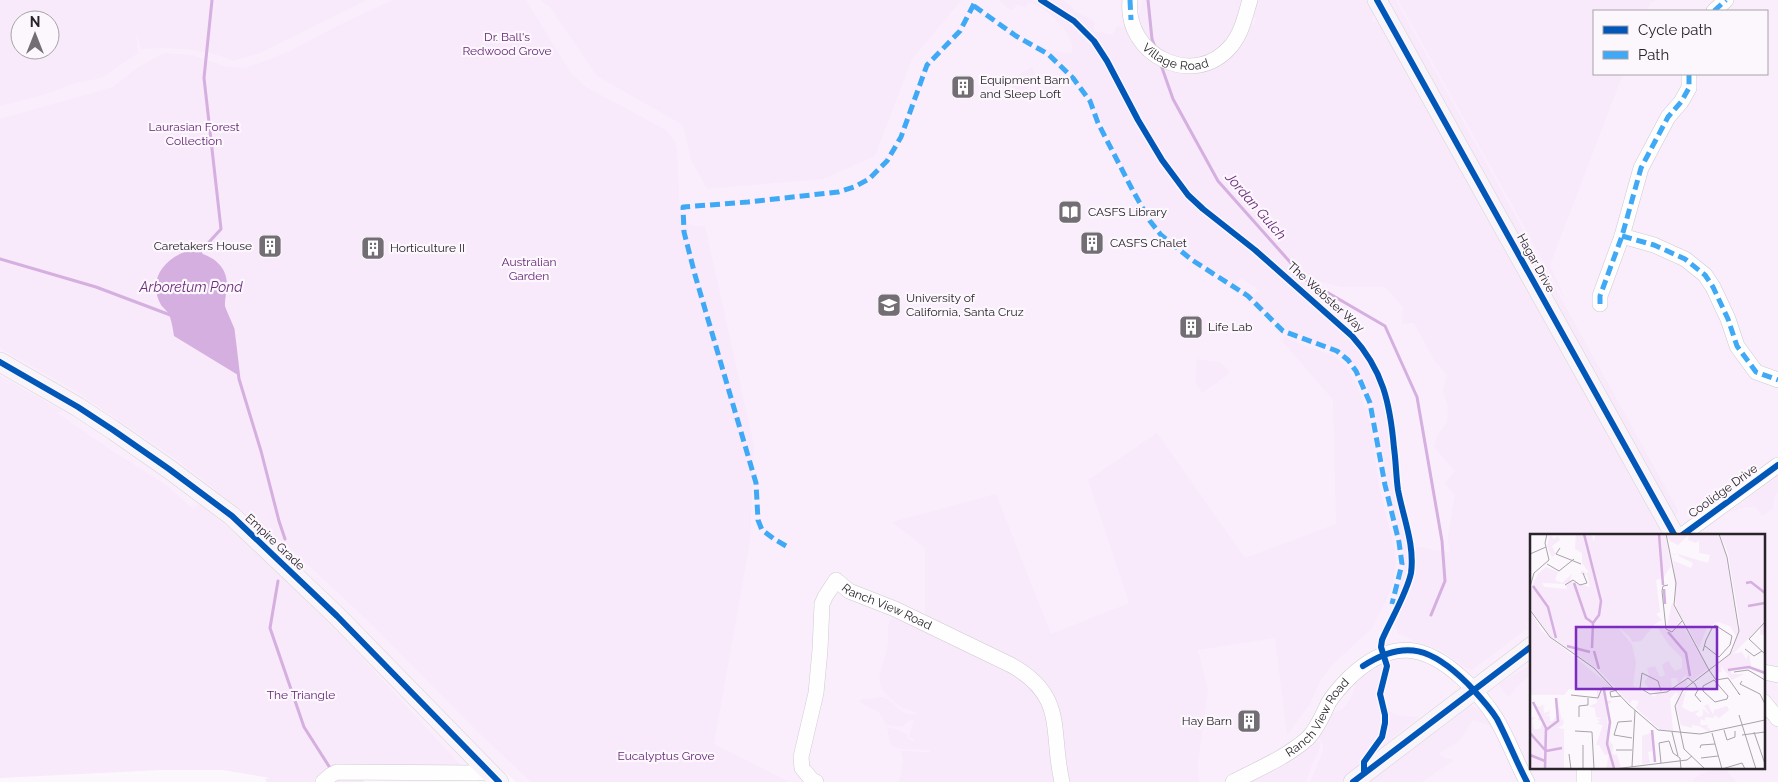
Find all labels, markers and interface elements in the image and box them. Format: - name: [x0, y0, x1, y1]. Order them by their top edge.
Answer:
- north arrow: [10, 10, 60, 60]
- legend: [1593, 10, 1768, 75]
- text: N: [30, 14, 40, 30]
- text: Cycle path: [1638, 21, 1712, 39]
- park label: Dr. Ball's Redwood Grove: [462, 30, 552, 58]
- street label: Village Road: [1139, 40, 1210, 73]
- text: Path: [1638, 46, 1669, 64]
- place label: Equipment Barn and Sleep Loft: [980, 73, 1070, 101]
- building icon: Equipment Barn and Sleep Loft: [950, 74, 976, 100]
- park label: Laurasian Forest Collection: [148, 120, 240, 148]
- water label: Jordan Gulch: [1222, 168, 1290, 243]
- library icon: CASFS Library: [1057, 199, 1083, 225]
- place label: CASFS Library: [1088, 205, 1168, 219]
- building icon: CASFS Chalet: [1079, 230, 1105, 256]
- street label: Hagar Drive: [1514, 231, 1558, 295]
- building icon: Caretakers House: [257, 233, 283, 259]
- building icon: Horticulture II: [360, 235, 386, 261]
- place label: CASFS Chalet: [1110, 236, 1187, 250]
- place label: Caretakers House: [154, 239, 252, 253]
- place label: Horticulture II: [390, 241, 465, 255]
- park label: Australian Garden: [501, 255, 557, 283]
- street label: The Webster Way: [1285, 259, 1368, 335]
- water label: Arboretum Pond: [138, 279, 243, 295]
- place label: University of California, Santa Cruz: [906, 291, 1024, 319]
- school or university icon: University of California, Santa Cruz: [876, 292, 902, 318]
- building icon: Life Lab: [1178, 314, 1204, 340]
- place label: Life Lab: [1208, 320, 1252, 334]
- street label: Coolidge Drive: [1686, 461, 1760, 521]
- street label: Empire Grade: [242, 511, 308, 573]
- inset map: [1530, 534, 1766, 770]
- street label: Ranch View Road: [839, 581, 934, 633]
- street label: Ranch View Road: [1283, 675, 1352, 760]
- park label: The Triangle: [267, 688, 335, 702]
- building icon: Hay Barn: [1236, 708, 1262, 734]
- place label: Hay Barn: [1182, 714, 1232, 728]
- park label: Eucalyptus Grove: [617, 749, 715, 763]

